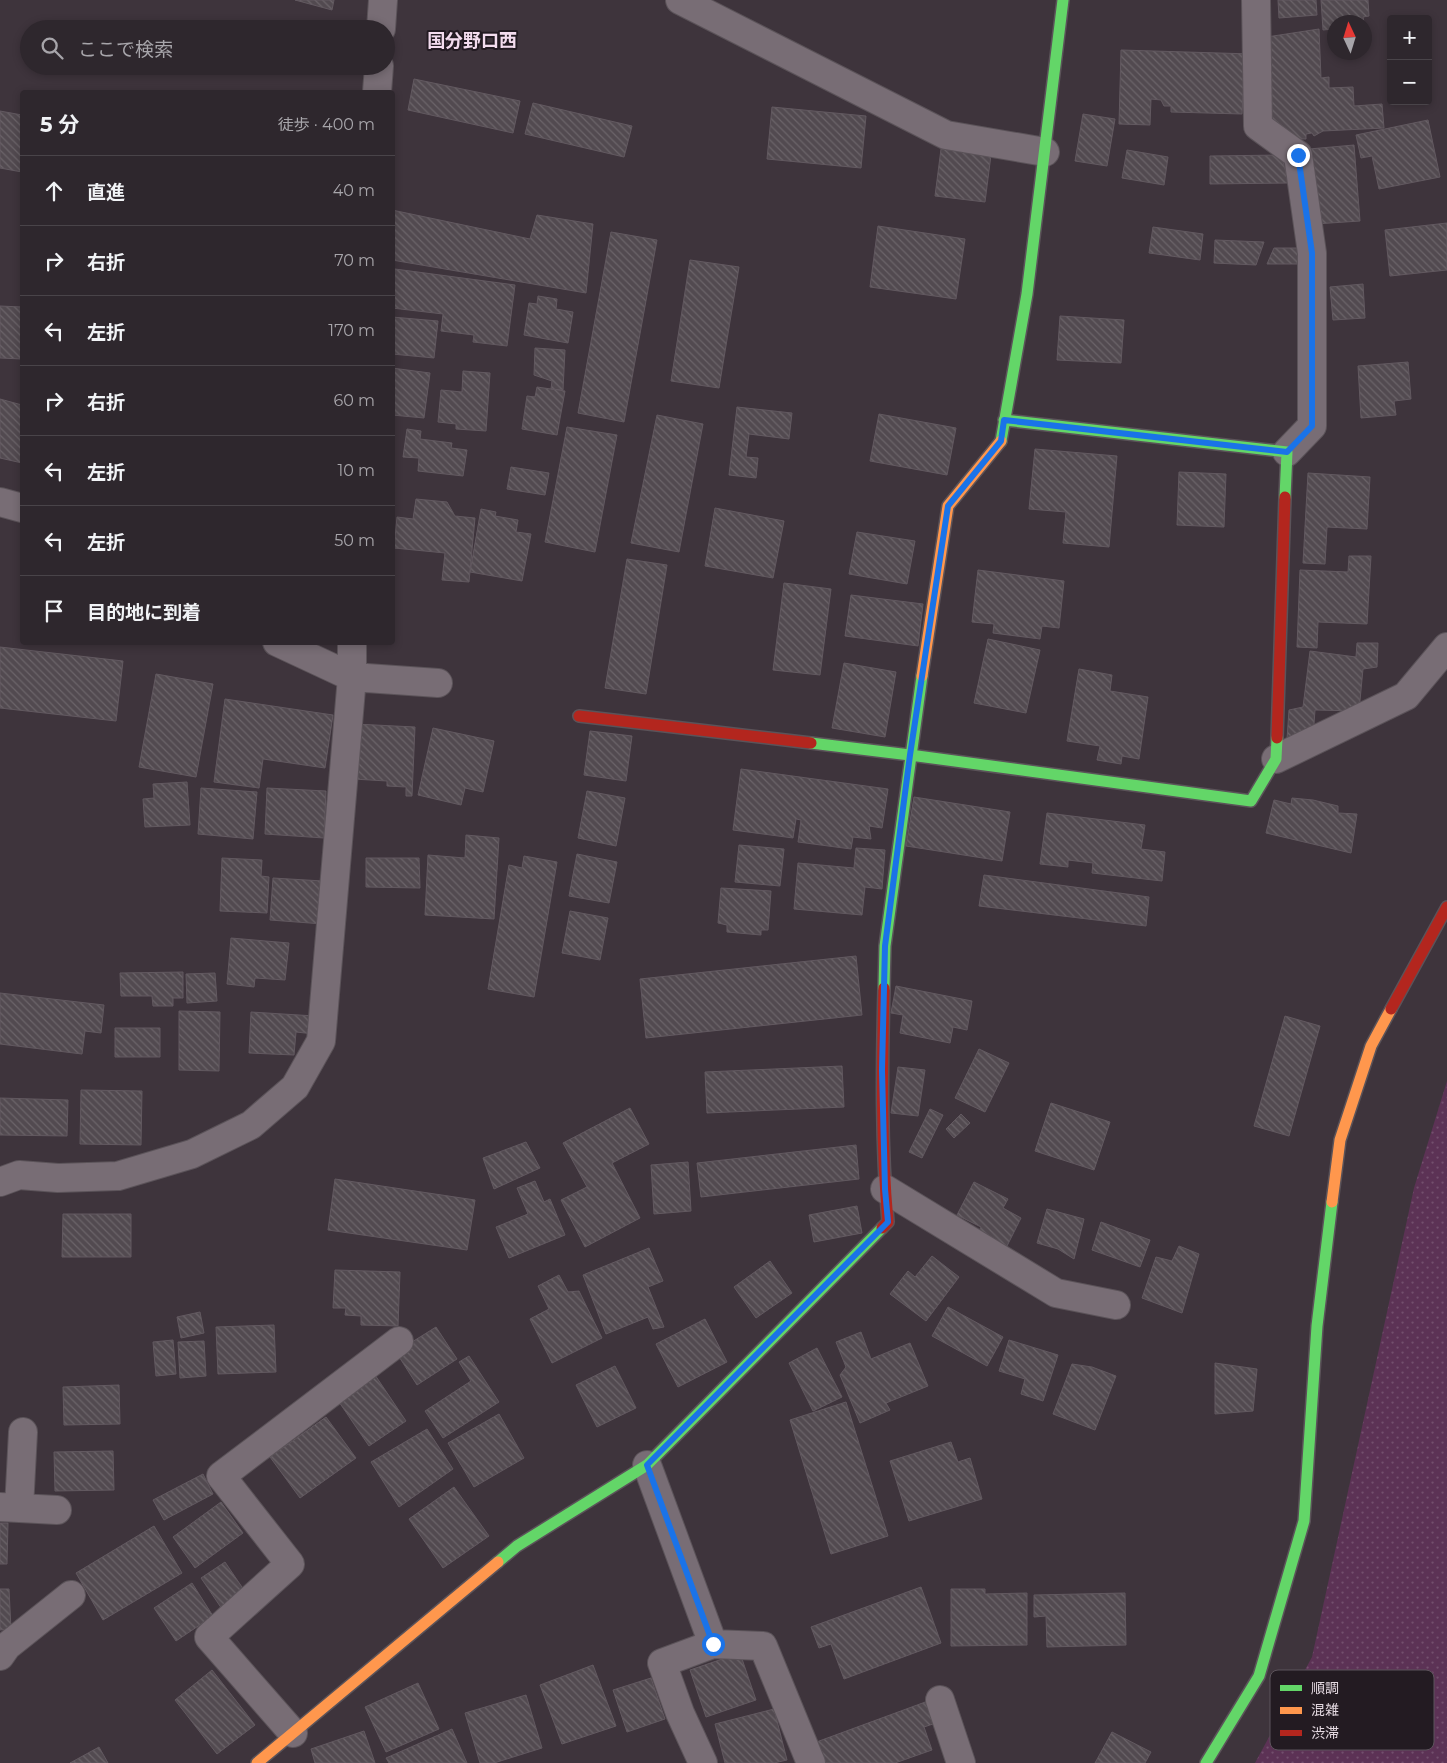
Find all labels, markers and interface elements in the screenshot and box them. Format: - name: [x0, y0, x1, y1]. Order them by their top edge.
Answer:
- north arrow: [1327, 15, 1372, 60]
- map controls: [1387, 15, 1432, 105]
- button: +: [1387, 15, 1432, 60]
- search box: [20, 20, 395, 75]
- district label: 国分野口西: [427, 30, 517, 52]
- icon: search: [38, 34, 66, 62]
- text: ここで検索: [78, 38, 173, 61]
- button: −: [1387, 60, 1432, 105]
- text: 5 分: [40, 112, 79, 137]
- text: 徒歩 · 400 m: [278, 115, 375, 134]
- route end: [1287, 144, 1310, 167]
- icon: ahead: [40, 177, 68, 205]
- text: 直進: [87, 181, 125, 204]
- text: 40 m: [333, 181, 375, 200]
- icon: right: [40, 247, 68, 275]
- text: 右折: [87, 251, 125, 274]
- text: 70 m: [334, 251, 375, 270]
- icon: left: [40, 317, 68, 345]
- text: 左折: [87, 321, 125, 344]
- text: 170 m: [328, 321, 375, 340]
- icon: right: [40, 387, 68, 415]
- text: 右折: [87, 391, 125, 414]
- text: 60 m: [333, 391, 375, 410]
- icon: left: [40, 457, 68, 485]
- text: 左折: [87, 461, 125, 484]
- text: 10 m: [337, 461, 375, 480]
- icon: left: [40, 527, 68, 555]
- text: 左折: [87, 531, 125, 554]
- text: 50 m: [334, 531, 375, 550]
- icon: arrive: [40, 597, 68, 625]
- text: 目的地に到着: [87, 601, 201, 624]
- route start: [702, 1633, 725, 1656]
- legend: [1270, 1670, 1434, 1750]
- text: 順調: [1311, 1679, 1339, 1697]
- text: 混雑: [1311, 1701, 1339, 1719]
- text: 渋滞: [1311, 1724, 1339, 1742]

